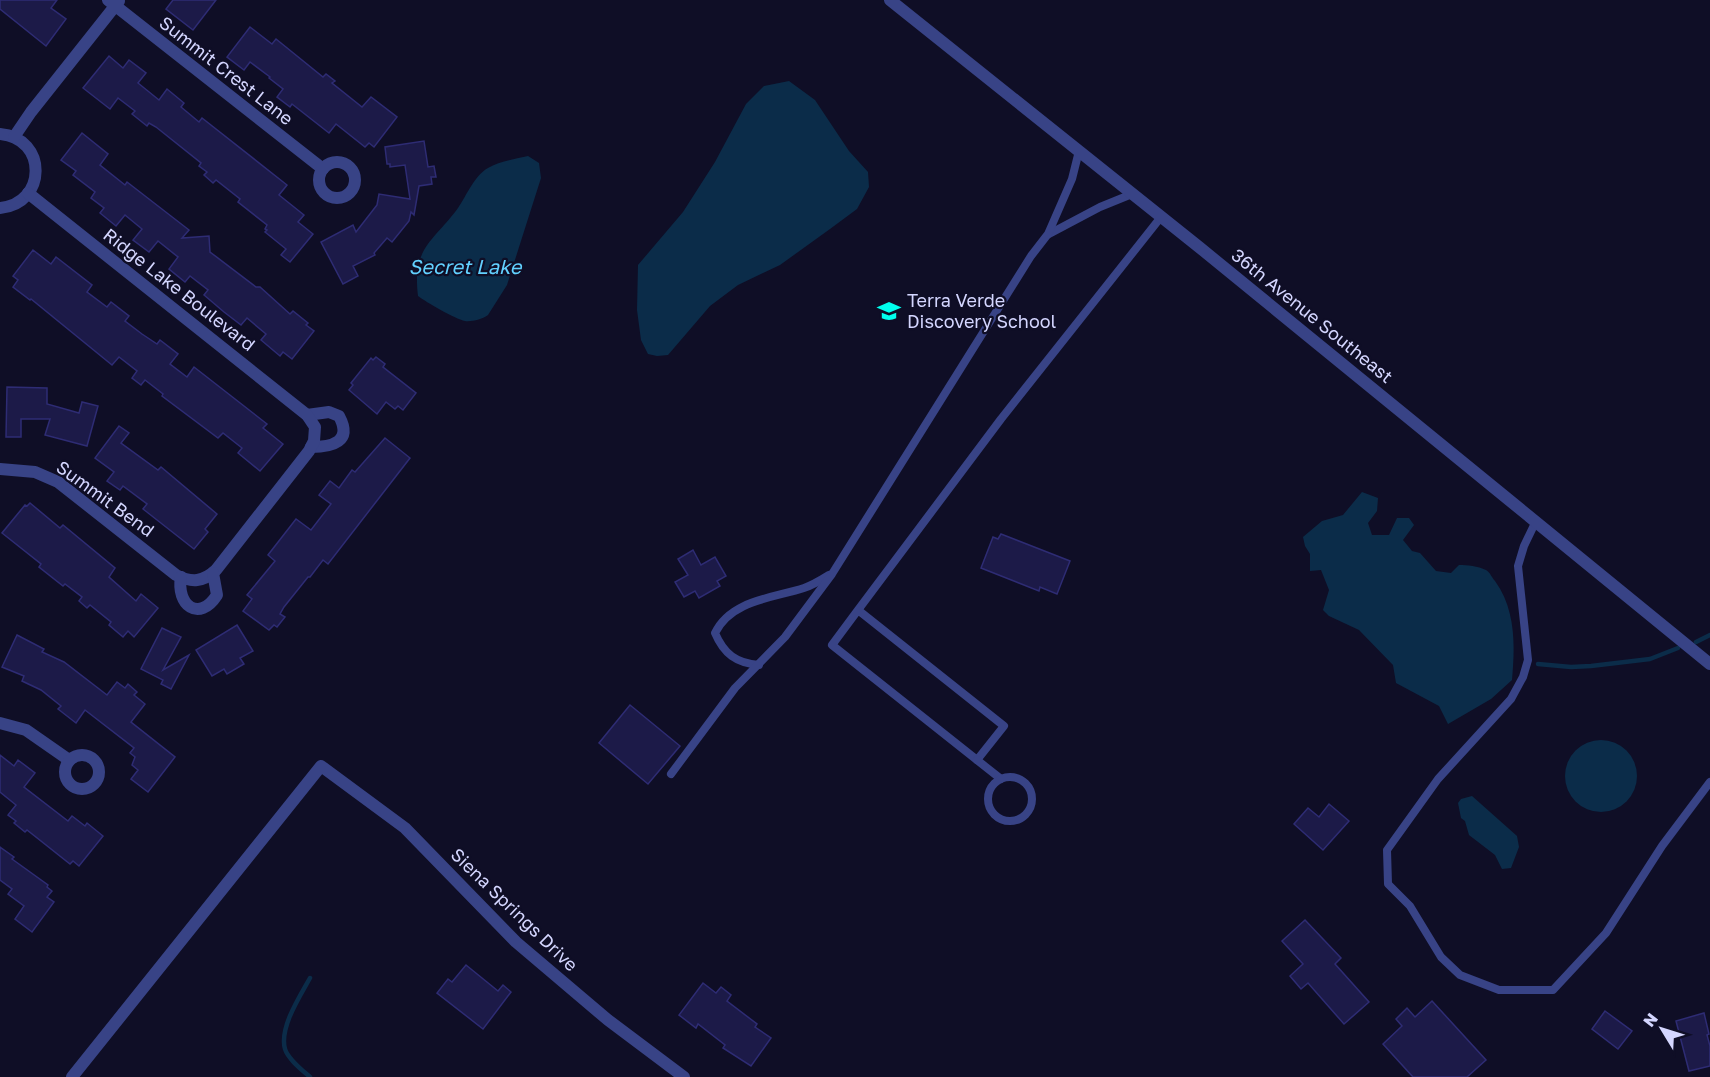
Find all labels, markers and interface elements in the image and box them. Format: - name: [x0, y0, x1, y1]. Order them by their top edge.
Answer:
- street label: Summit Crest Lane: [155, 11, 298, 129]
- street label: Ridge Lake Boulevard: [99, 223, 260, 355]
- street label: 36th Avenue Southeast: [1228, 243, 1398, 387]
- water label: Secret Lake: [409, 254, 523, 278]
- place label: Terra Verde Discovery School: [907, 289, 1057, 332]
- school or university icon: Terra Verde Discovery School: [876, 298, 902, 324]
- street label: Summit Bend: [52, 455, 159, 541]
- street label: Siena Springs Drive: [447, 843, 583, 975]
- north arrow: [1632, 999, 1692, 1059]
- text: N: [1639, 1009, 1662, 1031]

